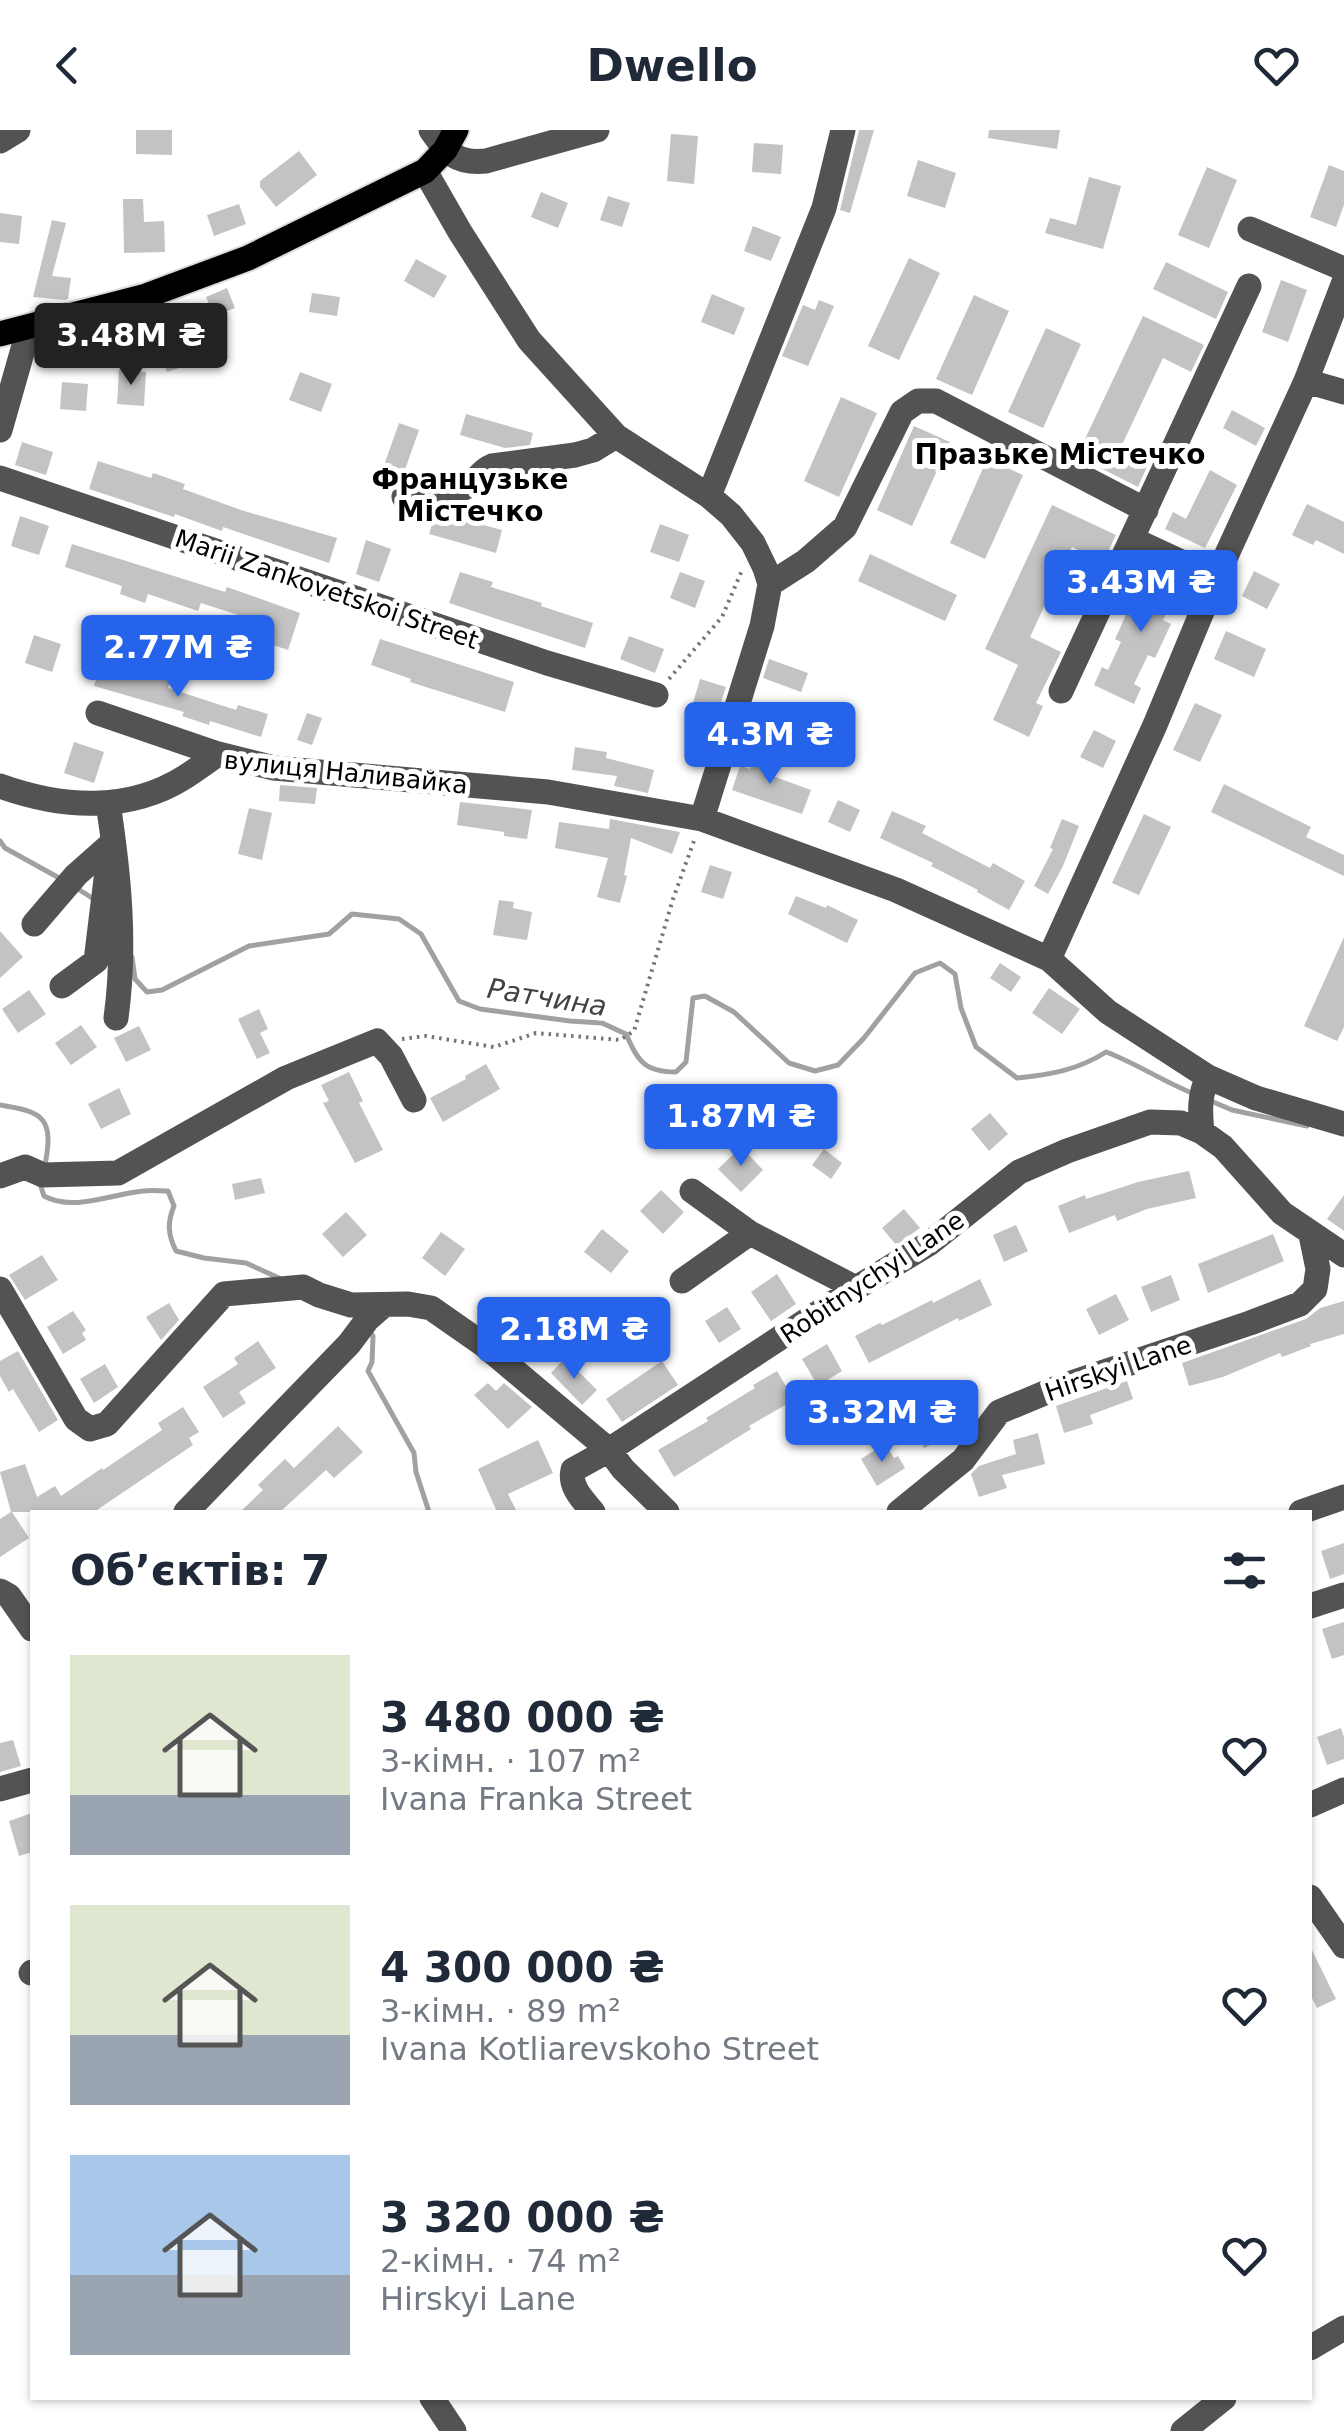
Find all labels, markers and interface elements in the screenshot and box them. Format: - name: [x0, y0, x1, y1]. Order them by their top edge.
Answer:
- icon: back: [40, 38, 95, 93]
- icon: heart: [1249, 38, 1304, 93]
- text: Dwello: [586, 39, 758, 92]
- pin: 3.48M ₴: [39, 303, 223, 388]
- text: 3.48M ₴: [56, 316, 206, 354]
- district label: Празьке Містечко: [915, 438, 1205, 471]
- district label: Французьке Містечко: [371, 463, 569, 528]
- street label: Marii Zankovetskoi Street: [171, 524, 483, 655]
- pin: 3.43M ₴: [1049, 550, 1233, 635]
- text: 3.43M ₴: [1066, 563, 1216, 601]
- pin: 2.77M ₴: [86, 615, 270, 700]
- text: 2.77M ₴: [103, 628, 253, 666]
- pin: 4.3M ₴: [689, 702, 851, 787]
- text: 4.3M ₴: [706, 715, 834, 753]
- street label: вулиця Наливайка: [223, 745, 469, 800]
- water label: Ратчина: [485, 972, 609, 1023]
- pin: 1.87M ₴: [649, 1084, 833, 1169]
- text: 1.87M ₴: [666, 1097, 816, 1135]
- street label: Robitnychyi Lane: [775, 1205, 969, 1349]
- pin: 2.18M ₴: [482, 1297, 666, 1382]
- text: 2.18M ₴: [499, 1310, 649, 1348]
- street label: Hirskyi Lane: [1041, 1330, 1195, 1407]
- pin: 3.32M ₴: [790, 1380, 974, 1465]
- text: 3.32M ₴: [807, 1393, 957, 1431]
- icon: filters: [1217, 1543, 1272, 1598]
- text: Об’єктів: 7: [70, 1546, 330, 1595]
- text: 3 480 000 ₴: [380, 1693, 665, 1742]
- icon: home: [150, 1695, 270, 1815]
- icon: heart: [1217, 1728, 1272, 1783]
- text: 3-кімн. · 107 m²: [380, 1742, 641, 1780]
- text: Ivana Franka Street: [380, 1780, 692, 1818]
- text: 4 300 000 ₴: [380, 1943, 665, 1992]
- icon: home: [150, 1945, 270, 2065]
- icon: heart: [1217, 1978, 1272, 2033]
- text: 3-кімн. · 89 m²: [380, 1992, 621, 2030]
- text: Ivana Kotliarevskoho Street: [380, 2030, 819, 2068]
- text: 3 320 000 ₴: [380, 2193, 665, 2242]
- icon: home: [150, 2195, 270, 2315]
- icon: heart: [1217, 2228, 1272, 2283]
- text: 2-кімн. · 74 m²: [380, 2242, 621, 2280]
- text: Hirskyi Lane: [380, 2280, 576, 2318]

